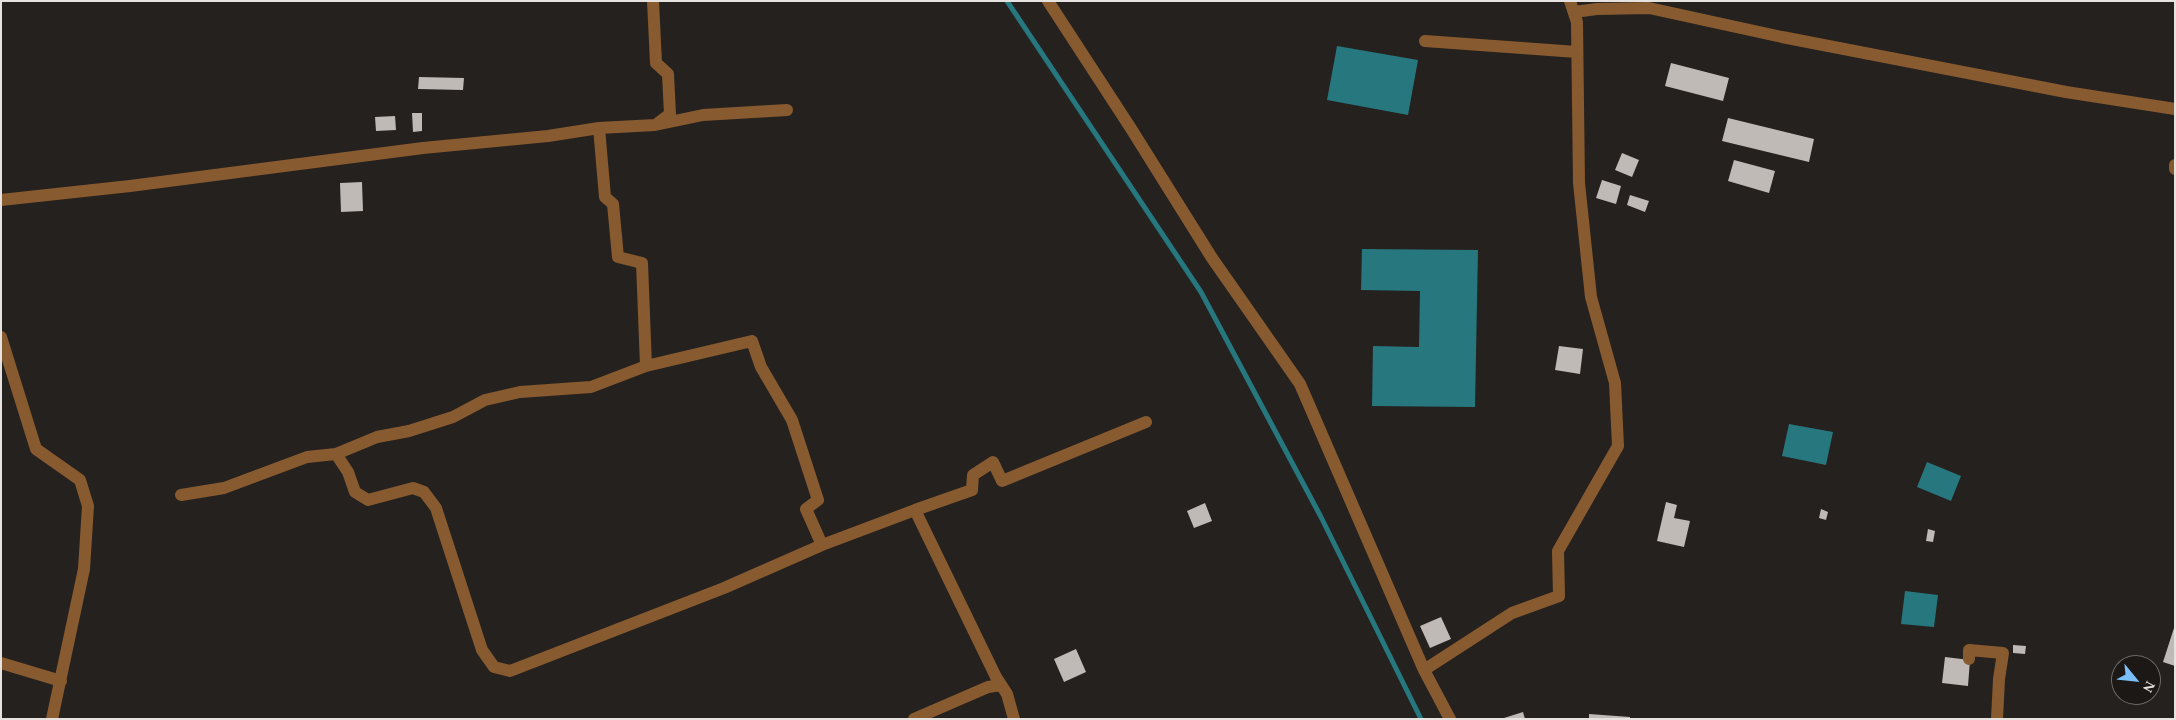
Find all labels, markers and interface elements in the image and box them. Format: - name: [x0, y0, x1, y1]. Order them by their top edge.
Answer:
- north arrow: [2111, 655, 2161, 705]
- text: N: [2140, 679, 2158, 695]

